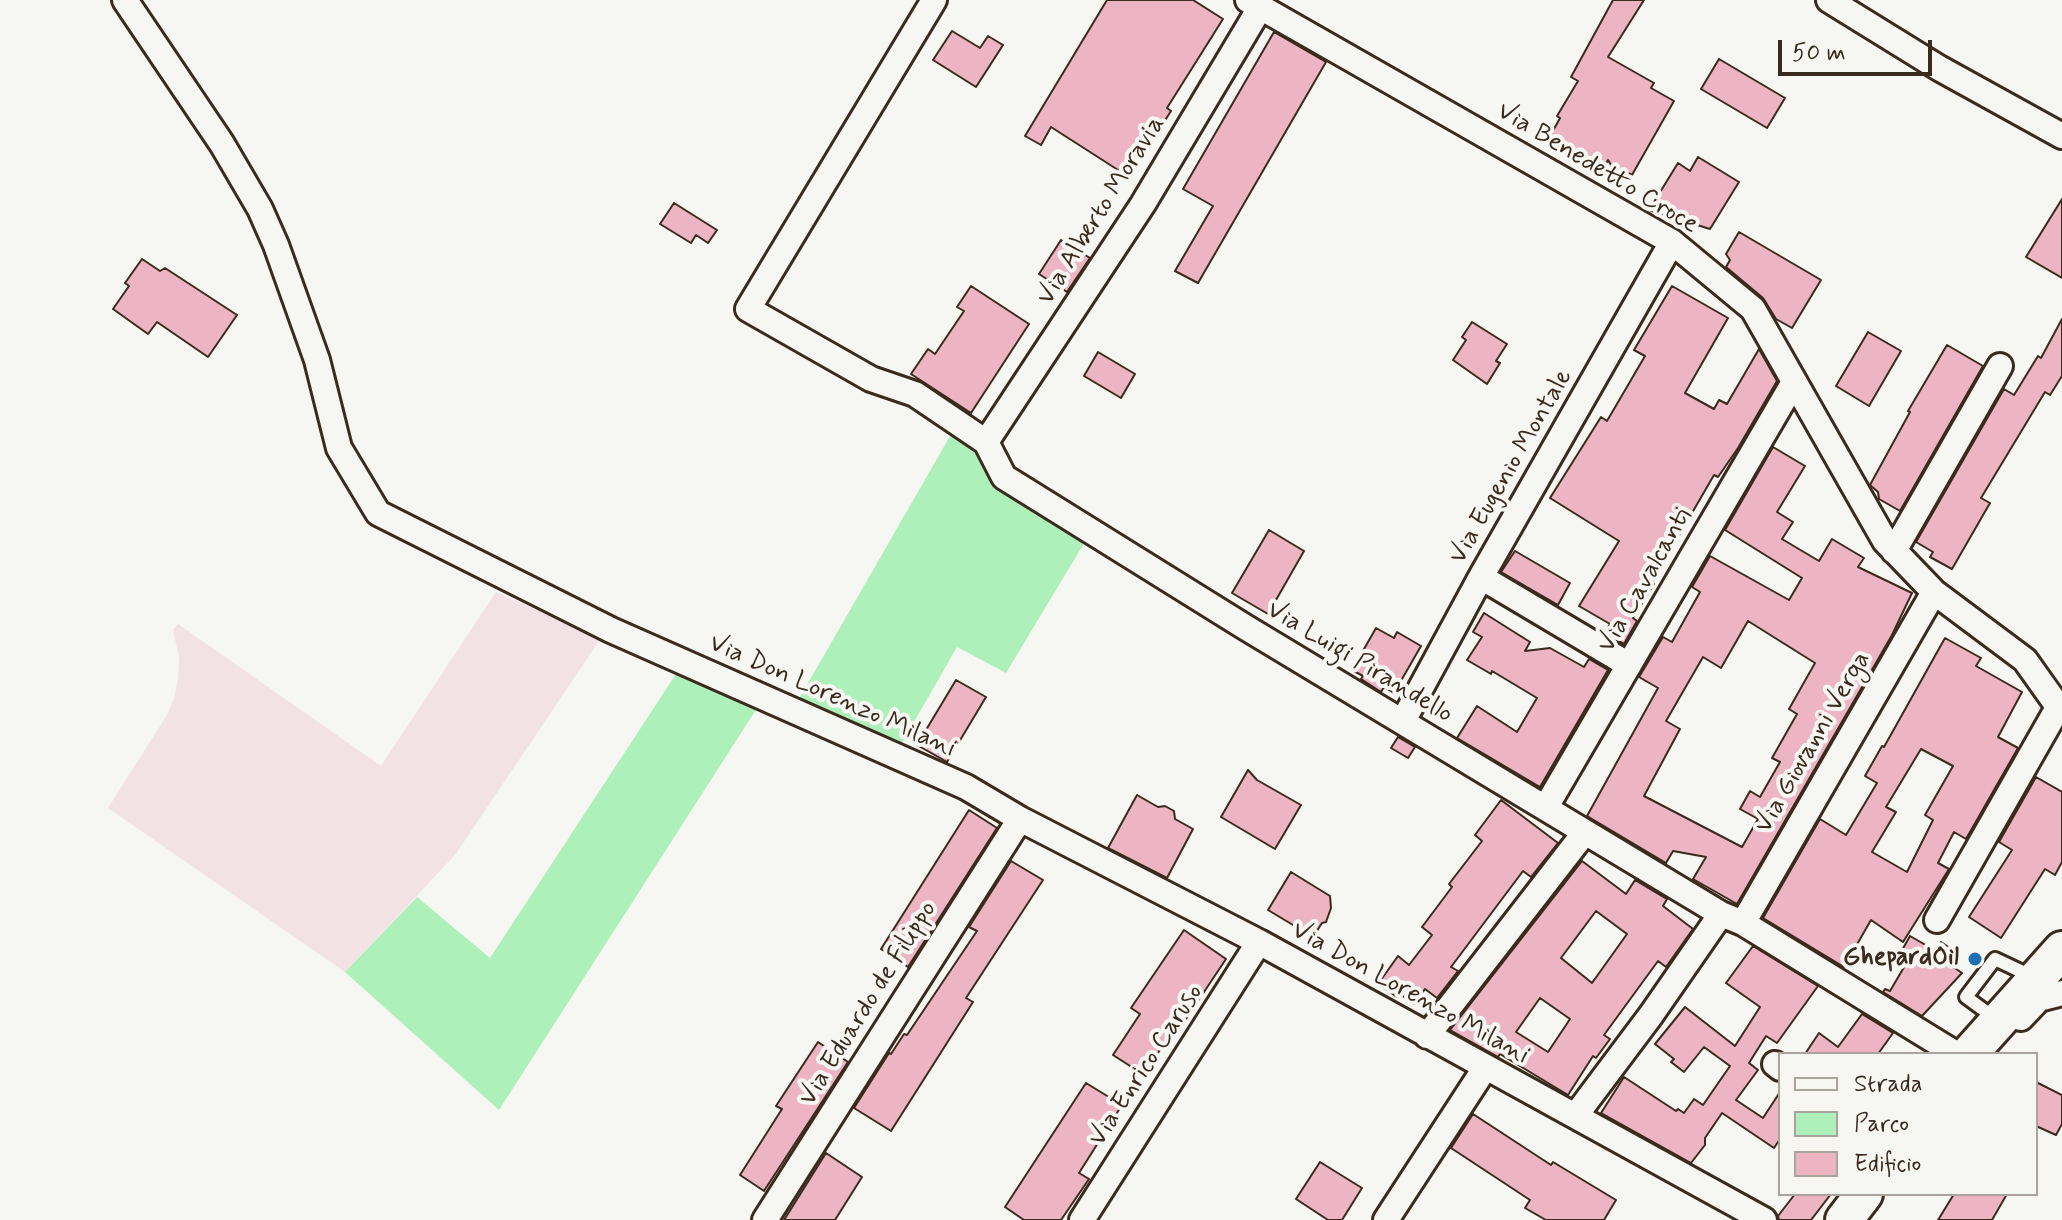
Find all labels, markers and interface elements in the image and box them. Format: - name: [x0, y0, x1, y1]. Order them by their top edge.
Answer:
- scale bar: [1782, 24, 1936, 74]
- text: 50 m: [1792, 38, 1846, 69]
- street label: Via Benedetto Croce: [1491, 97, 1703, 241]
- street label: Via Alberto Moravia: [1031, 111, 1173, 311]
- street label: Via Eugenio Montale: [1444, 364, 1580, 570]
- street label: Via Cavalcanti: [1592, 503, 1700, 659]
- street label: Via Luigi Pirandello: [1260, 595, 1458, 731]
- street label: Via Don Lorenzo Milani: [704, 628, 960, 766]
- street label: Via Giovanni Verga: [1749, 647, 1879, 839]
- street label: Via Eduardo de Filippo: [793, 896, 945, 1112]
- street label: Via Don Lorenzo Milani: [1286, 916, 1534, 1072]
- place label: GhepardOil: [1843, 943, 1959, 975]
- marker: GhepardOil: [1966, 950, 1984, 968]
- street label: Via Enrico Caruso: [1083, 979, 1211, 1153]
- legend: [1778, 1052, 2038, 1196]
- text: Strada: [1854, 1069, 1923, 1100]
- text: Parco: [1854, 1109, 1909, 1140]
- text: Edificio: [1854, 1149, 1921, 1180]

